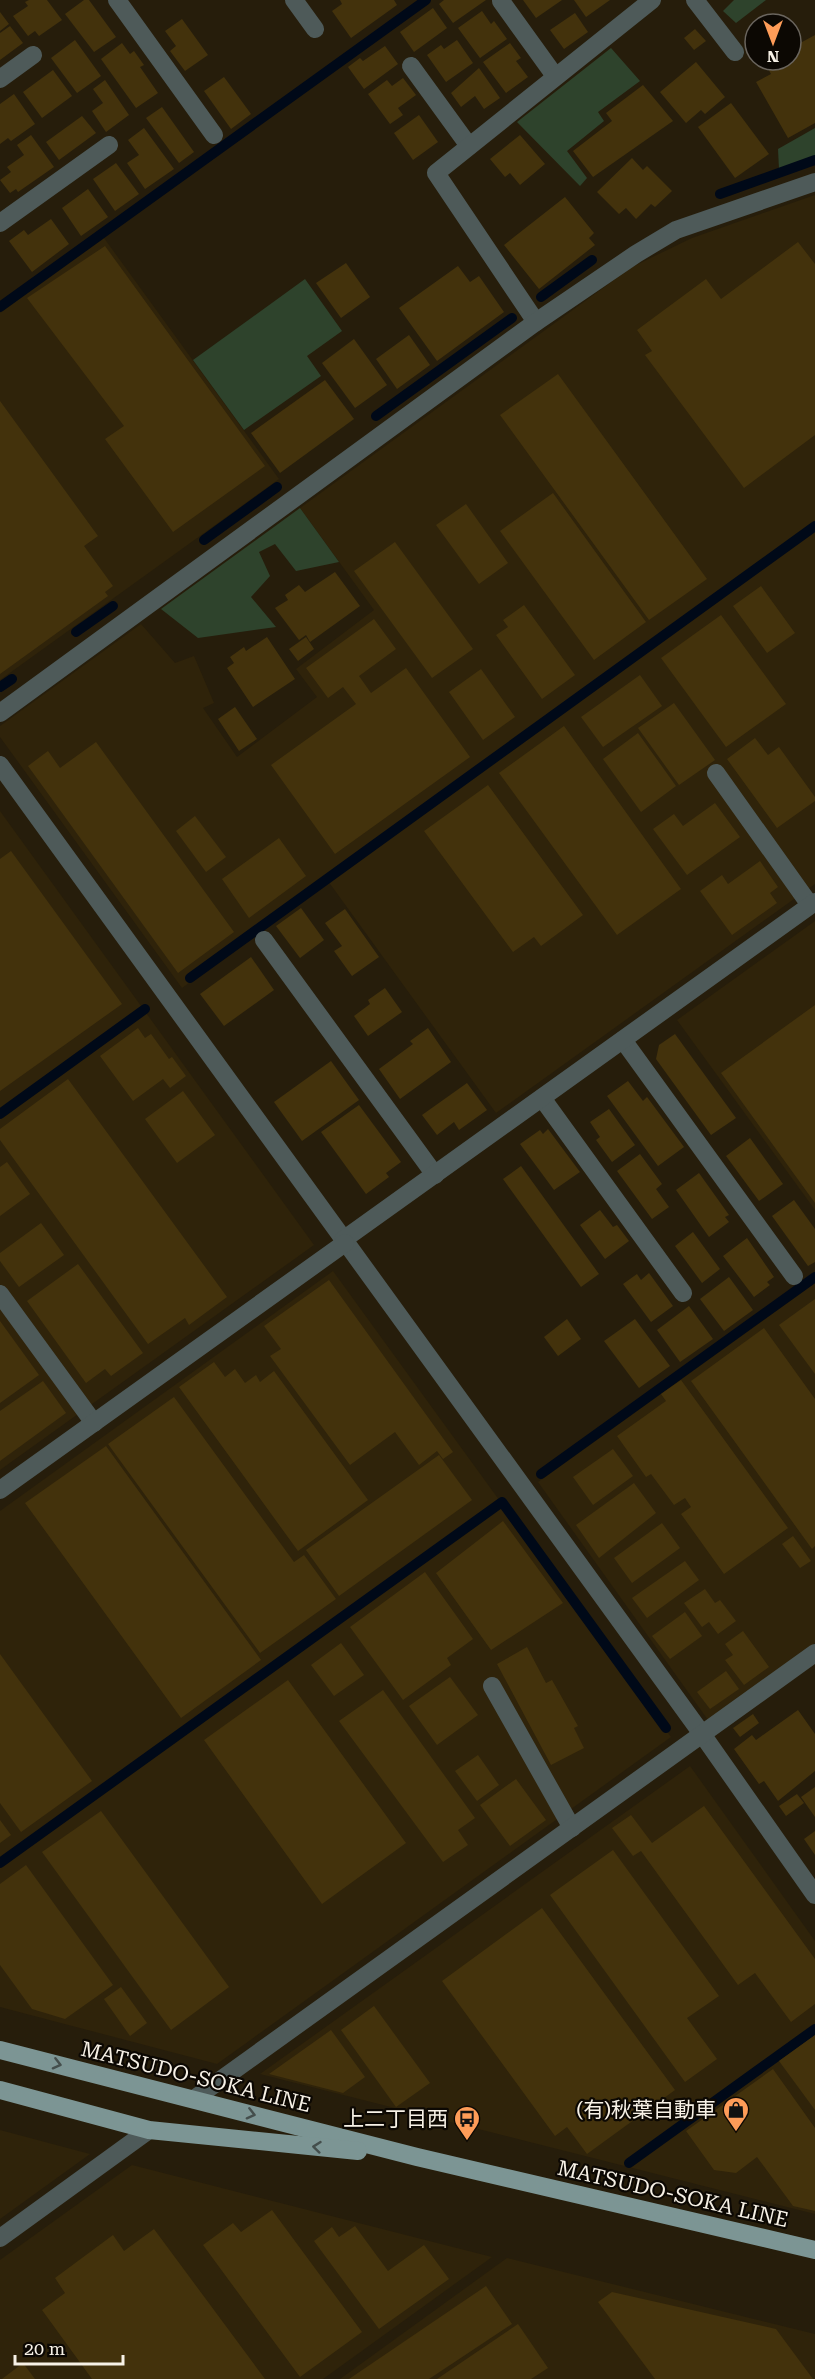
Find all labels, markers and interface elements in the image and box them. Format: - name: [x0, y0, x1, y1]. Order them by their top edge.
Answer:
- north arrow: [743, 12, 803, 72]
- text: N: [767, 47, 779, 66]
- street label: MATSUDO-SOKA LINE: [79, 2037, 313, 2117]
- one-way arrow: [51, 2057, 61, 2069]
- shop icon: (有)秋葉自動車: [721, 2095, 751, 2133]
- place label: (有)秋葉自動車: [576, 2098, 716, 2122]
- bus stop icon: 上二丁目西: [452, 2104, 482, 2142]
- one-way arrow: [245, 2107, 256, 2119]
- place label: 上二丁目西: [343, 2107, 448, 2131]
- one-way arrow: [312, 2141, 321, 2153]
- street label: MATSUDO-SOKA LINE: [555, 2156, 791, 2232]
- scale bar: [15, 2328, 123, 2366]
- text: 20 m: [24, 2338, 65, 2359]

